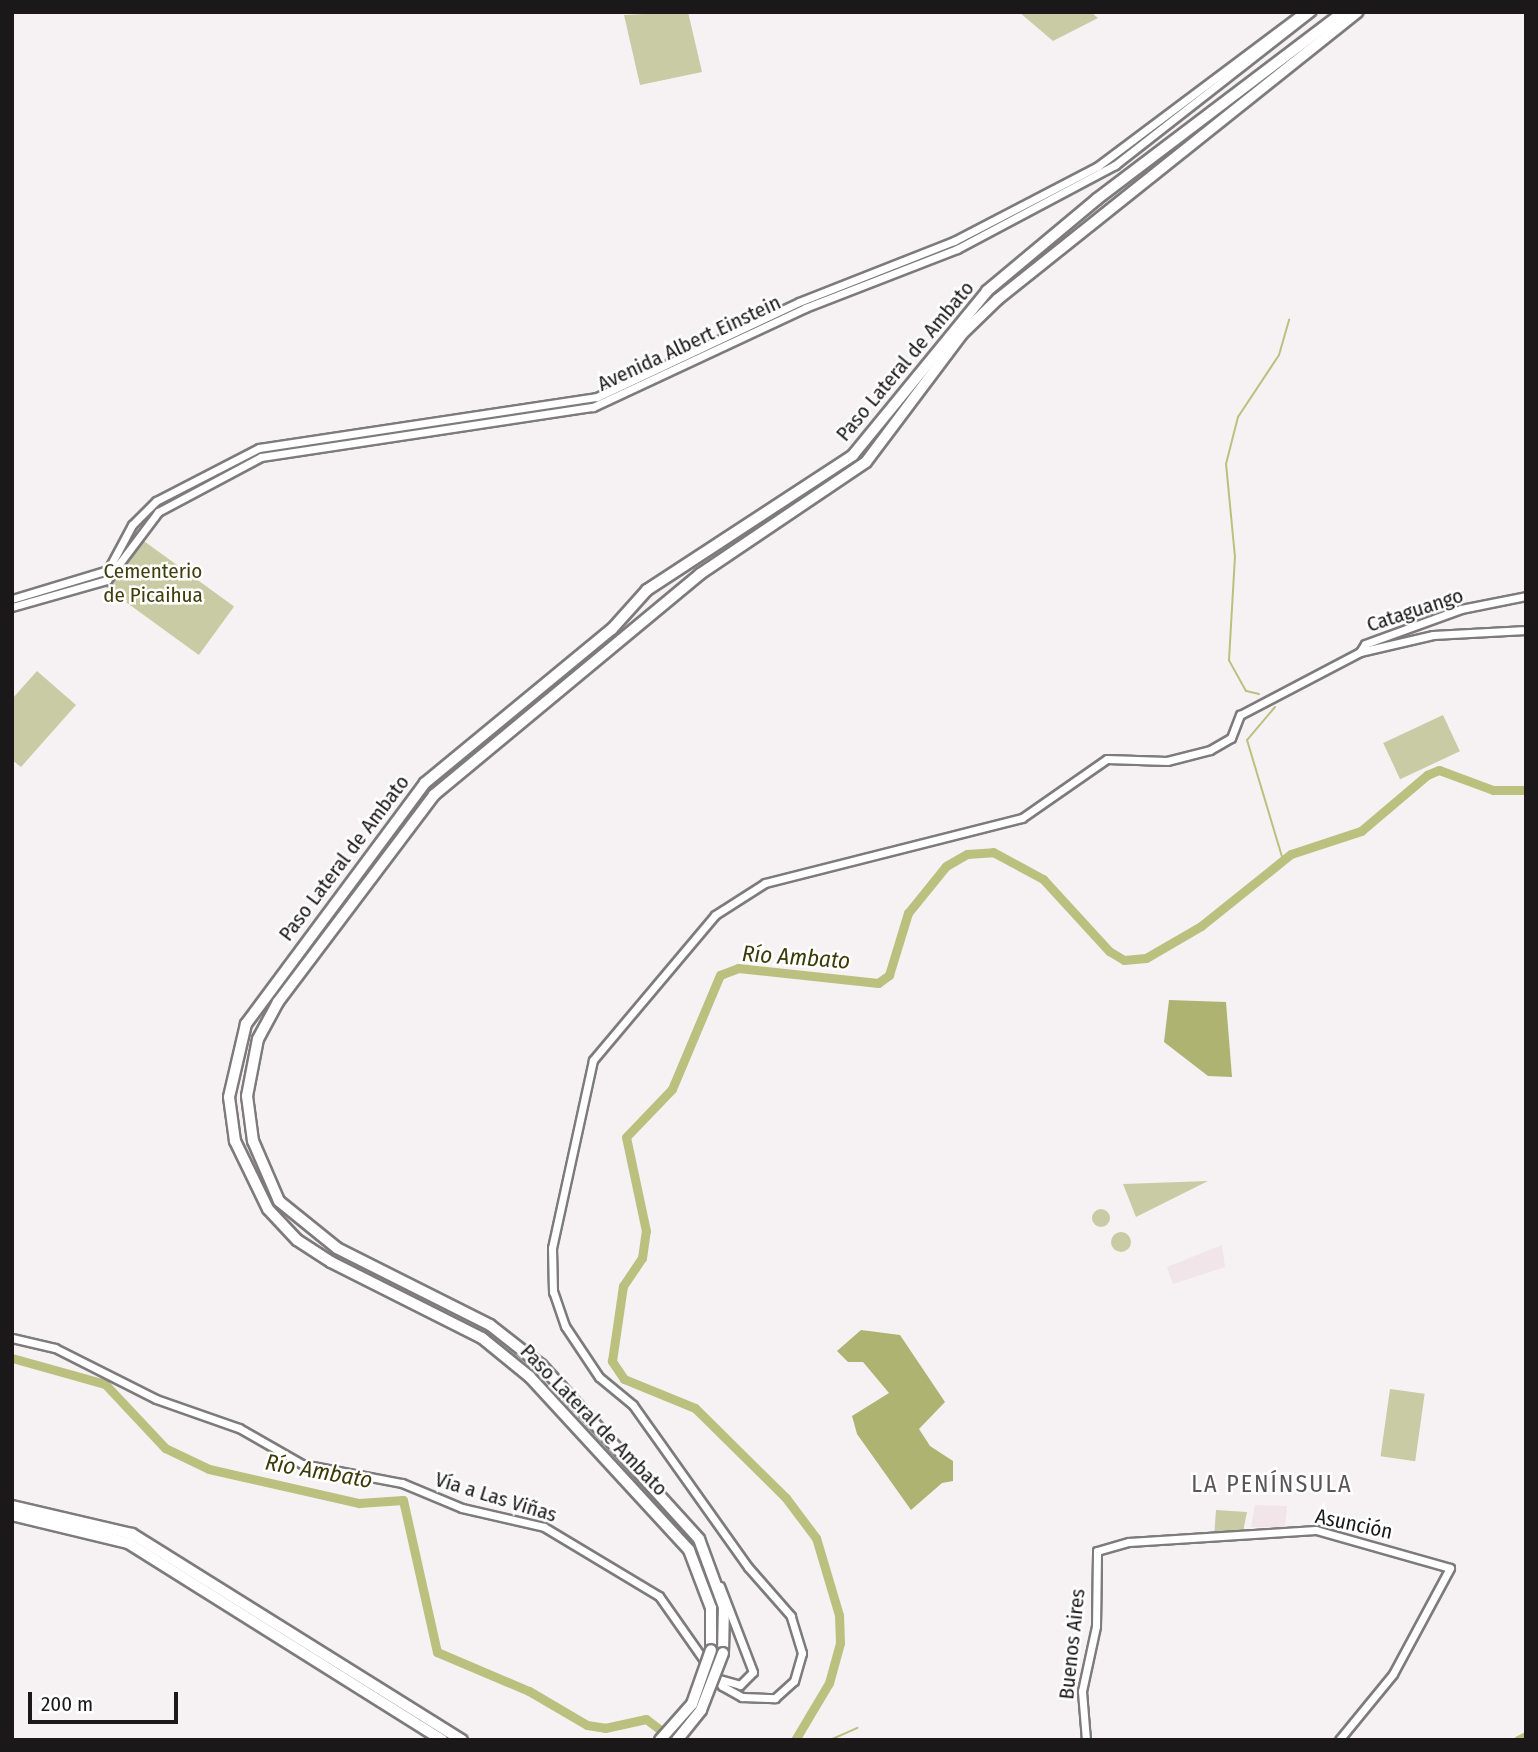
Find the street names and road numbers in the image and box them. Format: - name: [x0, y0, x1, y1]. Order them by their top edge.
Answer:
- street label: Paso Lateral de Ambato: [831, 276, 979, 446]
- street label: Avenida Albert Einstein: [593, 289, 785, 397]
- street label: Cataguango: [1363, 583, 1467, 637]
- street label: Paso Lateral de Ambato: [273, 770, 415, 946]
- street label: Paso Lateral de Ambato: [515, 1339, 673, 1501]
- street label: Vía a Las Viñas: [432, 1467, 560, 1527]
- street label: Asunción: [1313, 1504, 1395, 1544]
- street label: Buenos Aires: [1054, 1587, 1090, 1701]

